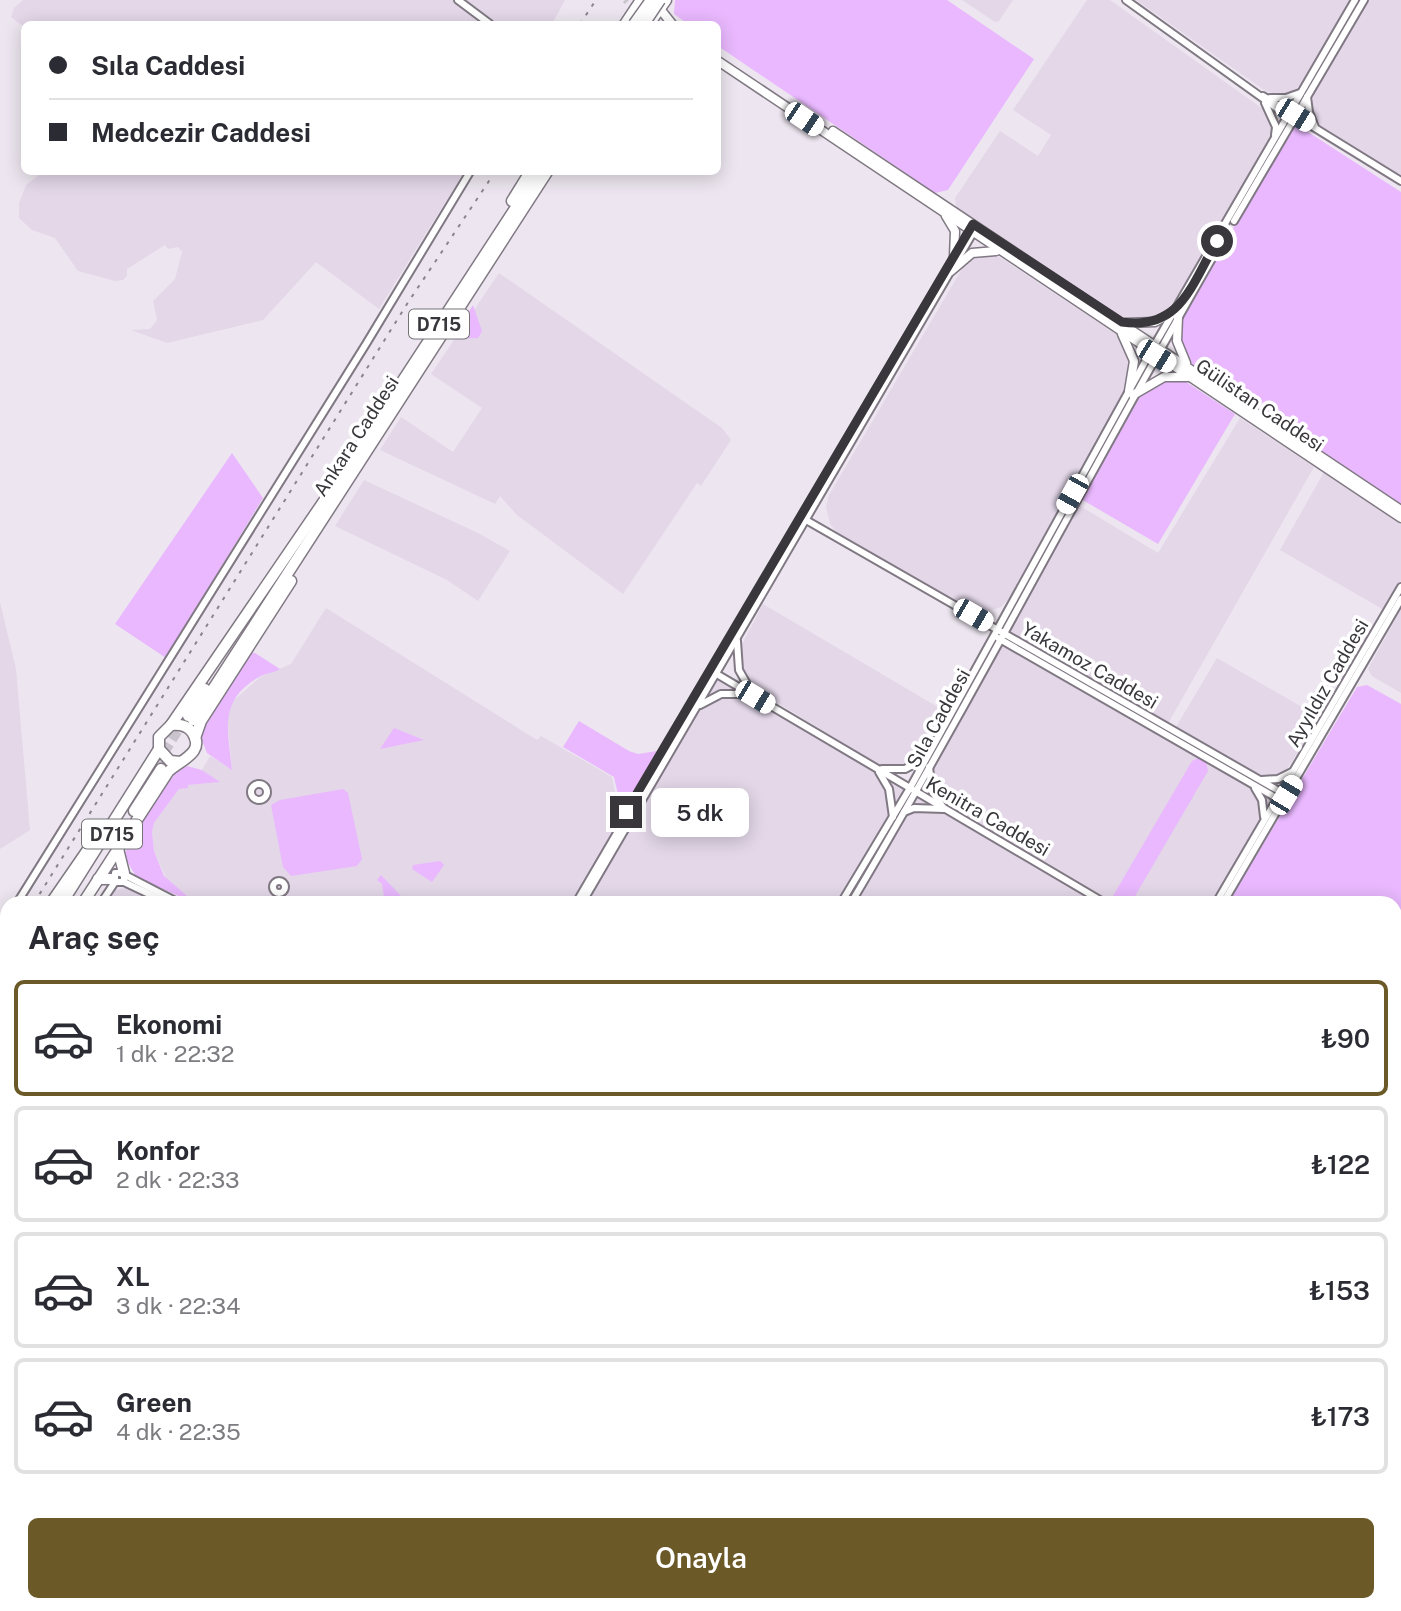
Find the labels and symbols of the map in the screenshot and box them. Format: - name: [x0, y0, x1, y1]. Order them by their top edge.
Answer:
- car: [1272, 95, 1319, 135]
- car: [781, 99, 828, 139]
- route start: [1201, 225, 1233, 257]
- road number: D715: [409, 310, 469, 338]
- car: [1133, 336, 1180, 376]
- street label: Gülistan Caddesi: [1192, 354, 1328, 456]
- street label: Ankara Caddesi: [309, 372, 403, 500]
- car: [1053, 471, 1092, 517]
- car: [950, 595, 997, 635]
- street label: Ayyıldız Caddesi: [1282, 615, 1372, 751]
- street label: Yakamoz Caddesi: [1018, 617, 1162, 713]
- street label: Sıla Caddesi: [902, 665, 974, 771]
- car: [732, 677, 779, 717]
- street label: Kenitra Caddesi: [922, 772, 1054, 860]
- car: [1267, 772, 1306, 818]
- callout: 5 dk: [650, 788, 748, 836]
- route end: [610, 796, 642, 828]
- road number: D715: [82, 820, 142, 848]

